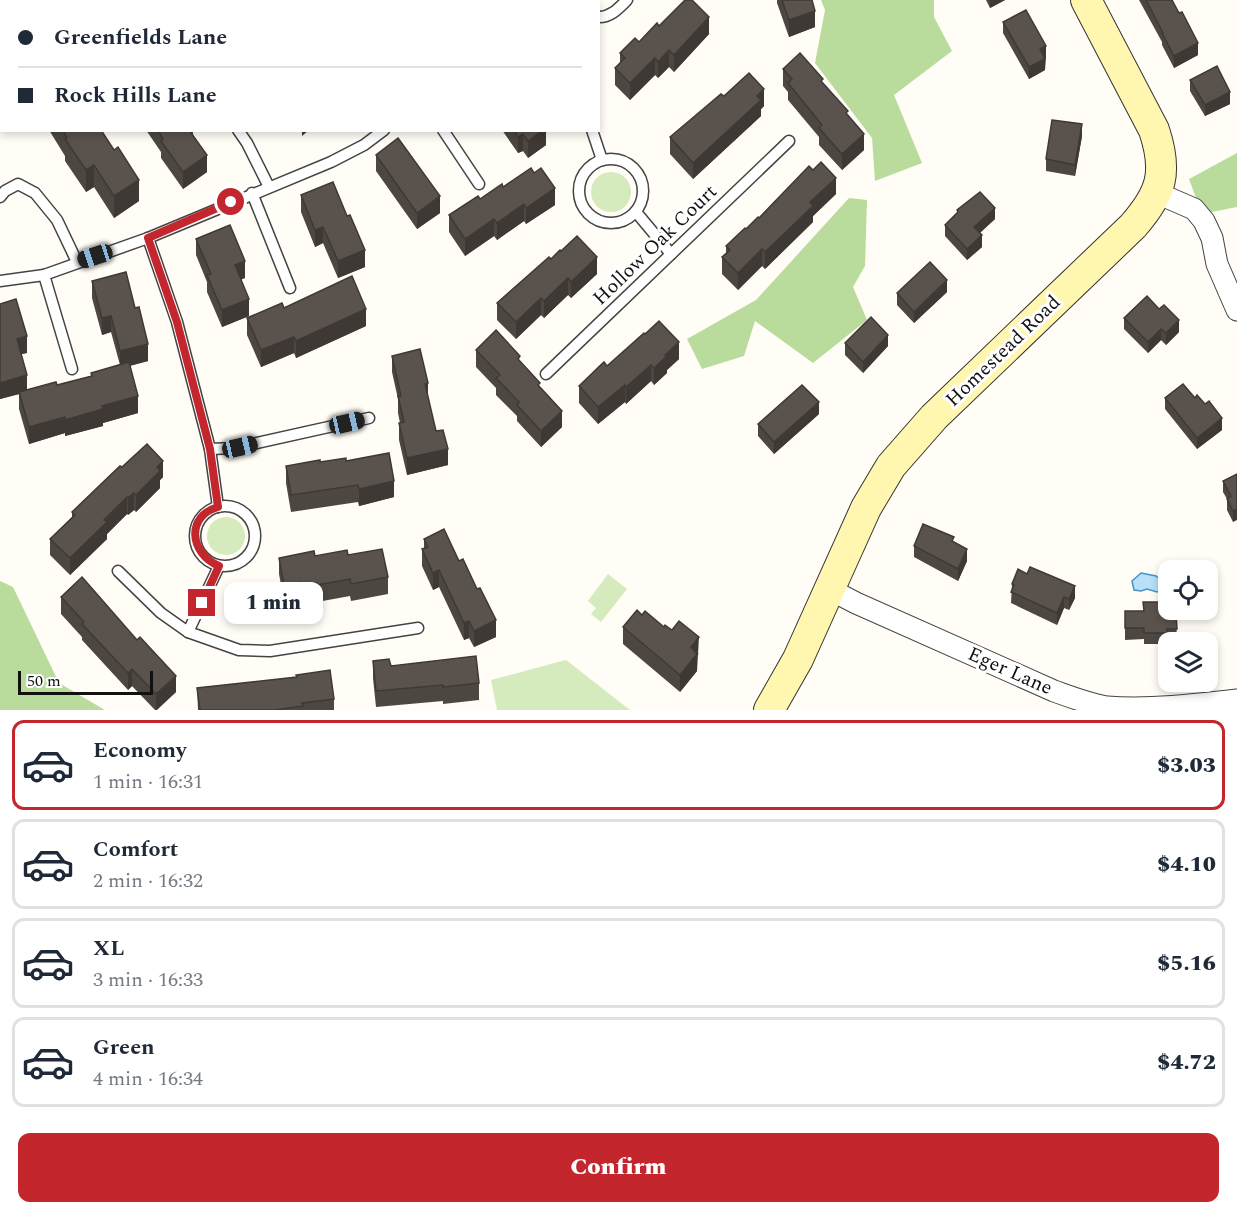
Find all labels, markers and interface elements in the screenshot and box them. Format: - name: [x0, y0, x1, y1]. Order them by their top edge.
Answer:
- text: Greenfields Lane: [54, 21, 227, 54]
- text: Rock Hills Lane: [54, 79, 217, 112]
- street label: Hollow Oak Court: [586, 178, 724, 312]
- route start: [217, 188, 244, 215]
- car: [75, 242, 115, 270]
- street label: Homestead Road: [939, 288, 1067, 414]
- car: [327, 410, 367, 436]
- car: [220, 434, 260, 460]
- map controls: [1158, 560, 1218, 692]
- button: locate: [1158, 560, 1218, 620]
- callout: 1 min: [223, 582, 322, 624]
- text: 1 min: [246, 588, 301, 618]
- route end: [188, 589, 215, 616]
- button: layers: [1158, 632, 1218, 692]
- street label: Eger Lane: [963, 639, 1057, 703]
- scale bar: [18, 668, 153, 696]
- text: 50 m: [27, 669, 61, 693]
- text: Economy: [93, 734, 186, 767]
- icon: car: [21, 738, 75, 792]
- text: $3.03: [1157, 749, 1216, 782]
- text: 1 min · 16:31: [93, 767, 203, 797]
- text: Comfort: [93, 833, 178, 866]
- icon: car: [21, 837, 75, 891]
- text: $4.10: [1157, 848, 1216, 881]
- text: 2 min · 16:32: [93, 866, 203, 896]
- text: XL: [93, 932, 124, 965]
- icon: car: [21, 936, 75, 990]
- text: $5.16: [1157, 947, 1216, 980]
- text: 3 min · 16:33: [93, 965, 203, 995]
- text: Green: [93, 1031, 155, 1064]
- icon: car: [21, 1035, 75, 1089]
- text: $4.72: [1157, 1046, 1216, 1079]
- text: 4 min · 16:34: [93, 1064, 203, 1094]
- button: Confirm: [18, 1133, 1219, 1202]

